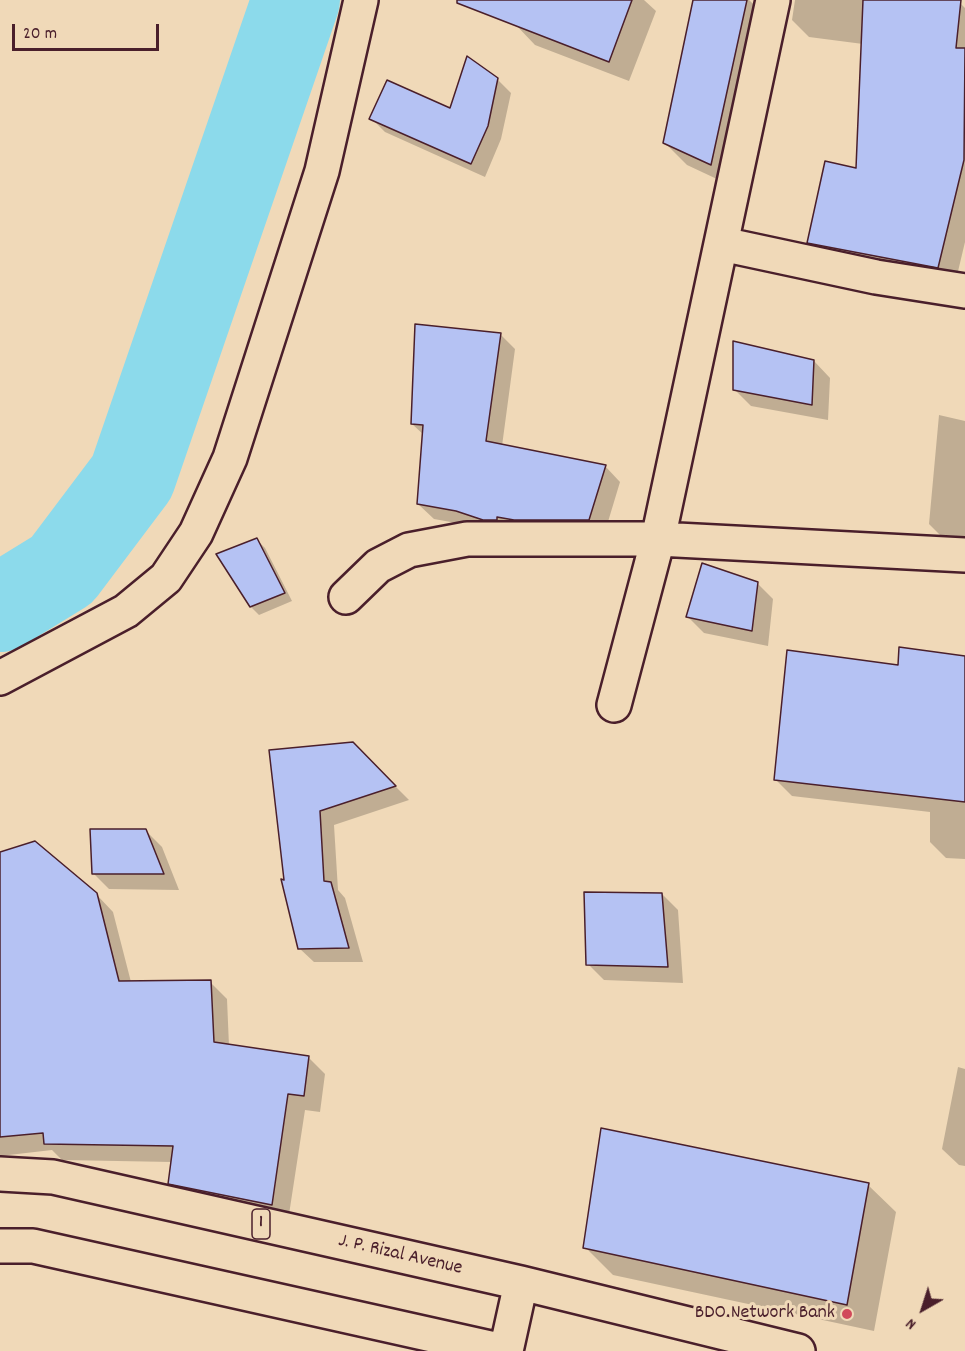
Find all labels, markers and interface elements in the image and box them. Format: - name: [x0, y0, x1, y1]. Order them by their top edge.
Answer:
- scale bar: [15, 12, 162, 50]
- text: 20 m: [23, 22, 57, 47]
- road number: 1: [252, 1209, 270, 1239]
- street label: J. P. Rizal Avenue: [336, 1230, 464, 1282]
- north arrow: [893, 1279, 953, 1339]
- place label: BDO Network Bank: [695, 1302, 835, 1326]
- marker: BDO Network Bank: [840, 1307, 854, 1321]
- text: N: [901, 1312, 922, 1335]

